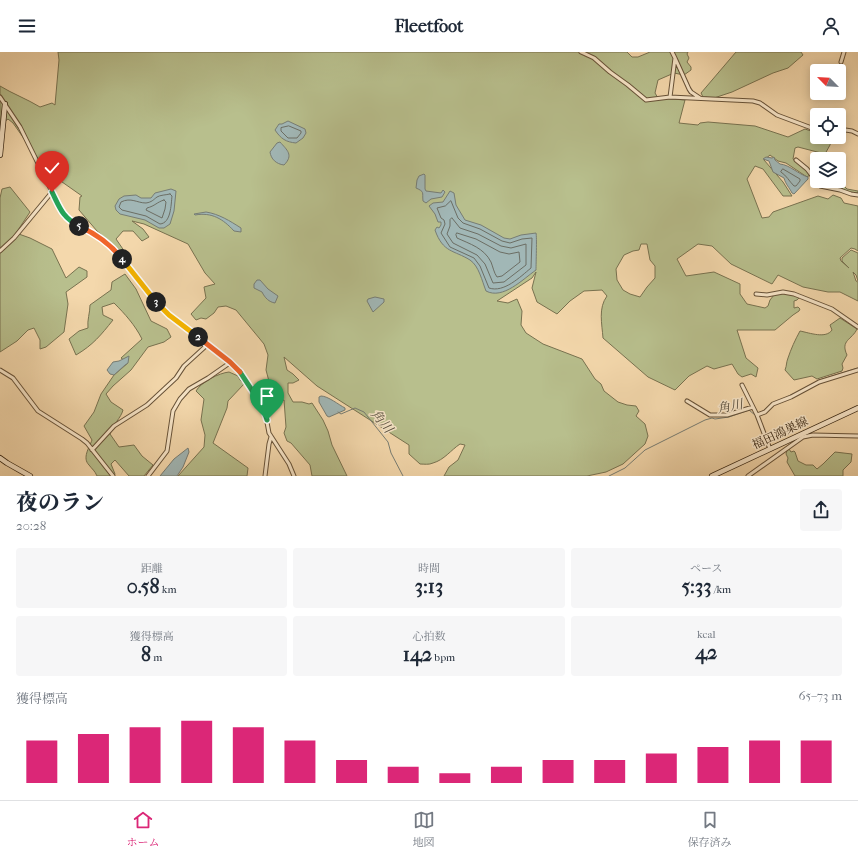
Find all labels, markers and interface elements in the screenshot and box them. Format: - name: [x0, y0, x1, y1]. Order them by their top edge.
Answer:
- icon: menu: [16, 15, 38, 37]
- icon: person: [820, 15, 842, 37]
- text: Fleetfoot: [394, 16, 464, 37]
- north arrow: [810, 64, 846, 100]
- map controls: [810, 64, 846, 188]
- button: locate: [810, 108, 846, 144]
- pin: [35, 151, 69, 192]
- button: layers: [810, 152, 846, 188]
- icon: check: [41, 157, 63, 179]
- pin: 5: [69, 216, 89, 236]
- text: 5: [77, 219, 81, 232]
- pin: 4: [112, 249, 132, 269]
- text: 4: [119, 252, 125, 265]
- pin: 3: [146, 292, 166, 312]
- text: 3: [154, 295, 158, 308]
- pin: 2: [188, 327, 208, 347]
- text: 2: [195, 330, 201, 343]
- pin: [250, 379, 284, 420]
- icon: arrive: [256, 385, 278, 407]
- water label: 角川: [716, 396, 746, 416]
- water label: 角川: [368, 406, 397, 437]
- street label: 福田鴻巣線: [750, 414, 810, 452]
- button: share: [800, 489, 842, 531]
- text: 夜のラン: [16, 490, 104, 516]
- text: 20:28: [16, 518, 46, 533]
- text: 距離: [141, 562, 163, 575]
- text: 時間: [418, 562, 440, 575]
- text: ペース: [690, 562, 723, 575]
- text: 0.58: [127, 575, 159, 598]
- text: 3:13: [415, 575, 443, 598]
- text: 5:33: [681, 575, 711, 598]
- text: km: [159, 583, 177, 596]
- text: /km: [711, 583, 731, 596]
- text: kcal: [697, 628, 716, 641]
- text: 獲得標高: [130, 630, 174, 643]
- text: 心拍数: [412, 630, 445, 643]
- text: 42: [695, 641, 717, 664]
- text: 8: [141, 643, 151, 666]
- text: 142: [403, 643, 432, 666]
- text: m: [151, 651, 162, 664]
- text: bpm: [432, 651, 455, 664]
- text: 65–73 m: [798, 688, 842, 703]
- text: 獲得標高: [16, 691, 68, 706]
- tab: ホーム: [127, 809, 160, 849]
- tab: 地図: [413, 809, 435, 849]
- tab: 保存済み: [688, 809, 732, 849]

